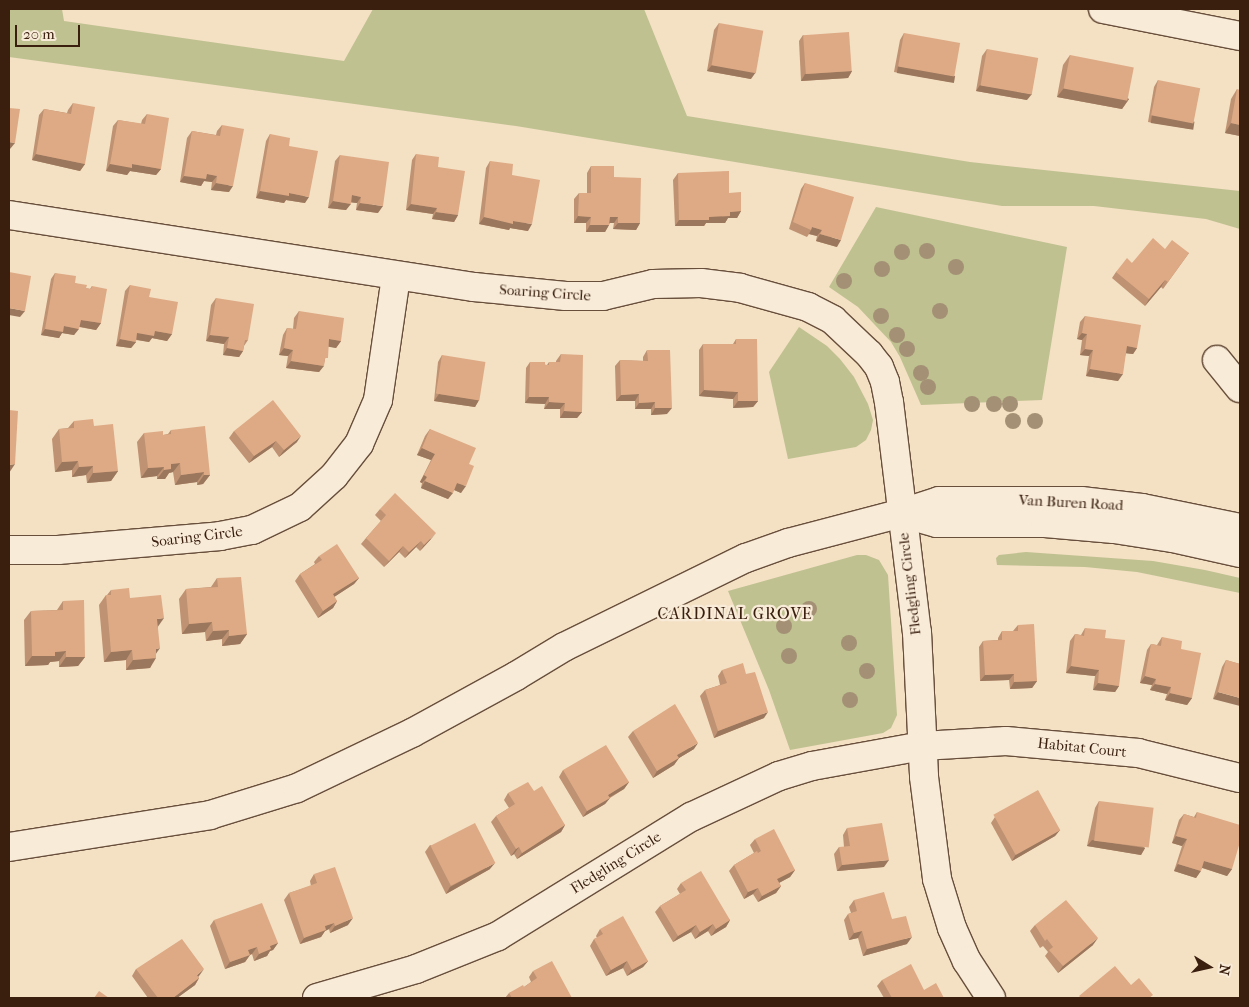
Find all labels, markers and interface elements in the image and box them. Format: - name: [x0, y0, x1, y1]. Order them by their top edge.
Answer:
- scale bar: [18, 15, 82, 47]
- text: 20 m: [23, 25, 55, 43]
- street label: Soaring Circle: [499, 281, 591, 305]
- street label: Van Buren Road: [1018, 491, 1124, 515]
- street label: Soaring Circle: [150, 522, 244, 552]
- street label: Fledgling Circle: [895, 532, 925, 636]
- district label: CARDINAL GROVE: [656, 604, 814, 624]
- street label: Habitat Court: [1036, 734, 1128, 762]
- street label: Fledgling Circle: [568, 828, 664, 898]
- north arrow: [1184, 942, 1234, 992]
- text: N: [1215, 963, 1234, 976]

